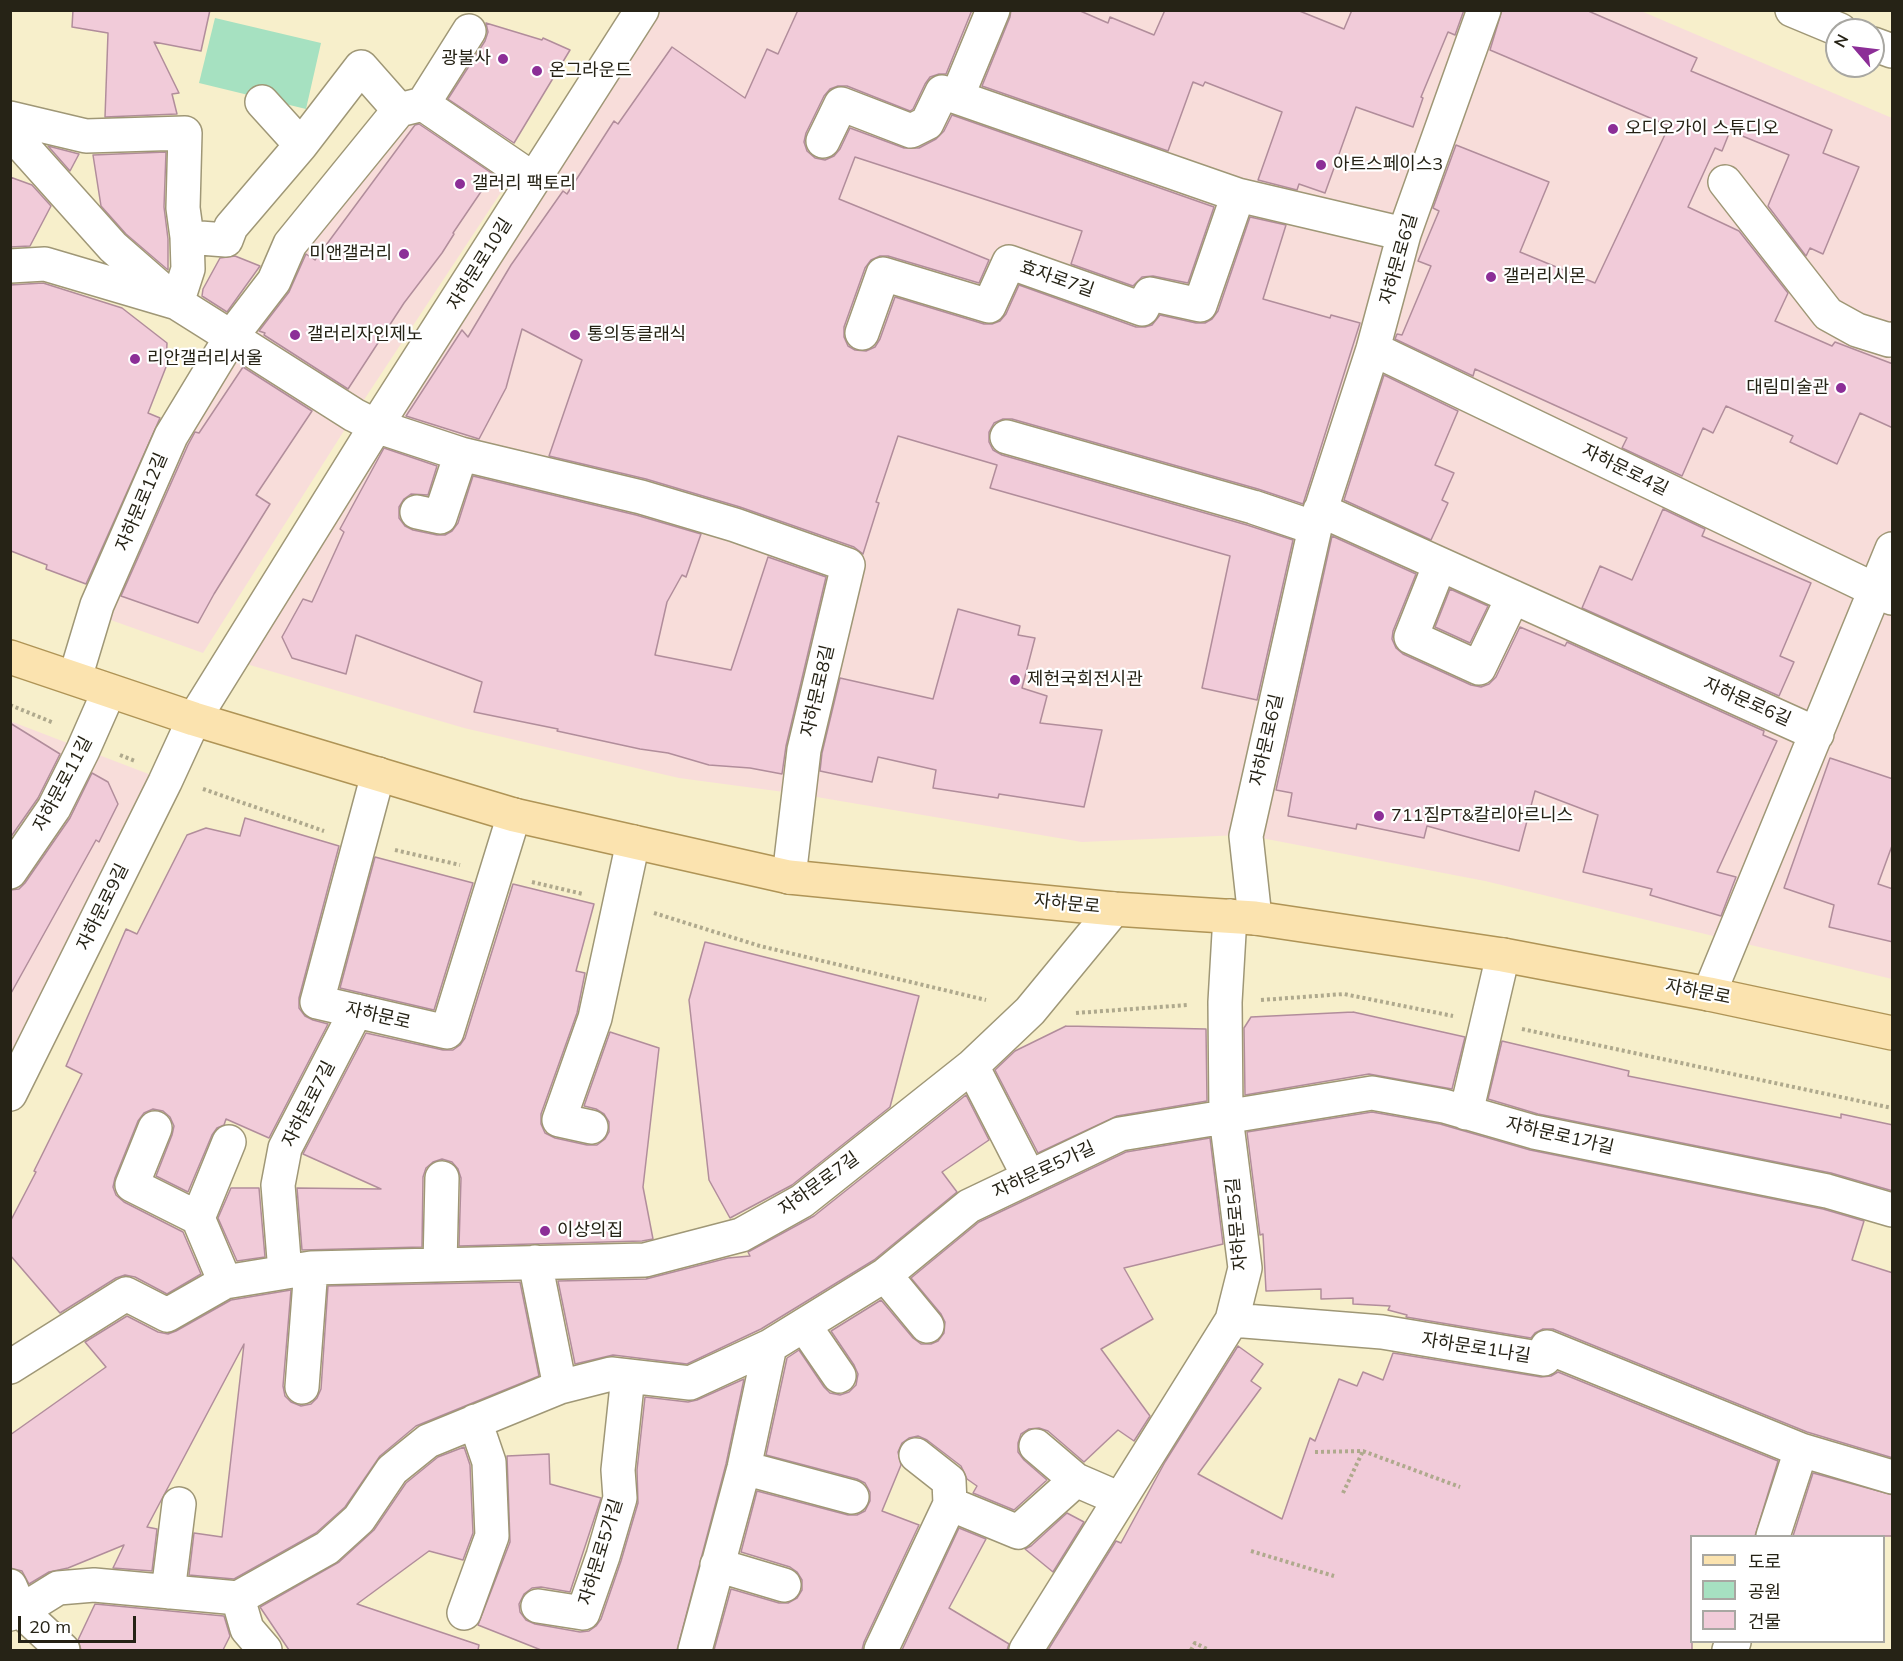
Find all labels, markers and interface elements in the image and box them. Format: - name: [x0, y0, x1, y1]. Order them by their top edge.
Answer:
- north arrow: [1825, 18, 1885, 78]
- text: N: [1829, 30, 1853, 51]
- place label: 광불사: [441, 48, 491, 70]
- marker: 광불사: [496, 52, 510, 66]
- place label: 온그라운드: [549, 60, 632, 82]
- marker: 온그라운드: [530, 64, 544, 78]
- place label: 오디오가이 스튜디오: [1625, 118, 1779, 140]
- marker: 오디오가이 스튜디오: [1606, 122, 1620, 136]
- place label: 아트스페이스3: [1333, 154, 1443, 176]
- marker: 아트스페이스3: [1314, 158, 1328, 172]
- place label: 갤러리 팩토리: [472, 173, 576, 195]
- marker: 갤러리 팩토리: [453, 177, 467, 191]
- street label: 자하문로6길: [1376, 211, 1422, 307]
- street label: 자하문로10길: [443, 214, 517, 314]
- place label: 미앤갤러리: [309, 243, 392, 265]
- marker: 미앤갤러리: [397, 247, 411, 261]
- street label: 효자로7길: [1017, 256, 1097, 302]
- place label: 갤러리시몬: [1503, 266, 1586, 288]
- marker: 갤러리시몬: [1484, 270, 1498, 284]
- place label: 갤러리자인제노: [307, 324, 423, 346]
- place label: 통의동클래식: [587, 324, 686, 346]
- marker: 갤러리자인제노: [288, 328, 302, 342]
- marker: 통의동클래식: [568, 328, 582, 342]
- place label: 리안갤러리서울: [147, 348, 263, 370]
- marker: 리안갤러리서울: [128, 352, 142, 366]
- place label: 대림미술관: [1746, 377, 1829, 399]
- marker: 대림미술관: [1834, 381, 1848, 395]
- street label: 자하문로4길: [1578, 440, 1672, 500]
- street label: 자하문로12길: [112, 450, 172, 554]
- street label: 자하문로8길: [797, 643, 839, 739]
- place label: 제헌국회전시관: [1027, 669, 1143, 691]
- marker: 제헌국회전시관: [1008, 673, 1022, 687]
- street label: 자하문로6길: [1700, 673, 1794, 731]
- street label: 자하문로6길: [1246, 692, 1288, 788]
- street label: 자하문로11길: [29, 733, 97, 835]
- place label: 711짐PT&칼리아르니스: [1391, 805, 1573, 827]
- marker: 711짐PT&칼리아르니스: [1372, 809, 1386, 823]
- street label: 자하문로9길: [73, 860, 133, 954]
- street label: 자하문로: [1033, 890, 1101, 918]
- street label: 자하문로: [1663, 975, 1733, 1009]
- street label: 자하문로: [343, 998, 413, 1034]
- street label: 자하문로7길: [278, 1057, 340, 1151]
- street label: 자하문로1가길: [1504, 1113, 1616, 1159]
- street label: 자하문로5가길: [990, 1137, 1098, 1203]
- street label: 자하문로7길: [775, 1148, 863, 1220]
- street label: 자하문로5길: [1222, 1176, 1252, 1272]
- place label: 이상의집: [557, 1220, 623, 1242]
- marker: 이상의집: [538, 1224, 552, 1238]
- street label: 자하문로1나길: [1420, 1329, 1532, 1367]
- street label: 자하문로5가길: [575, 1496, 627, 1608]
- legend: [1690, 1535, 1885, 1643]
- text: 도로: [1748, 1550, 1781, 1573]
- text: 공원: [1748, 1580, 1781, 1603]
- scale bar: [21, 1604, 140, 1642]
- text: 건물: [1748, 1610, 1781, 1633]
- text: 20 m: [29, 1615, 71, 1638]

